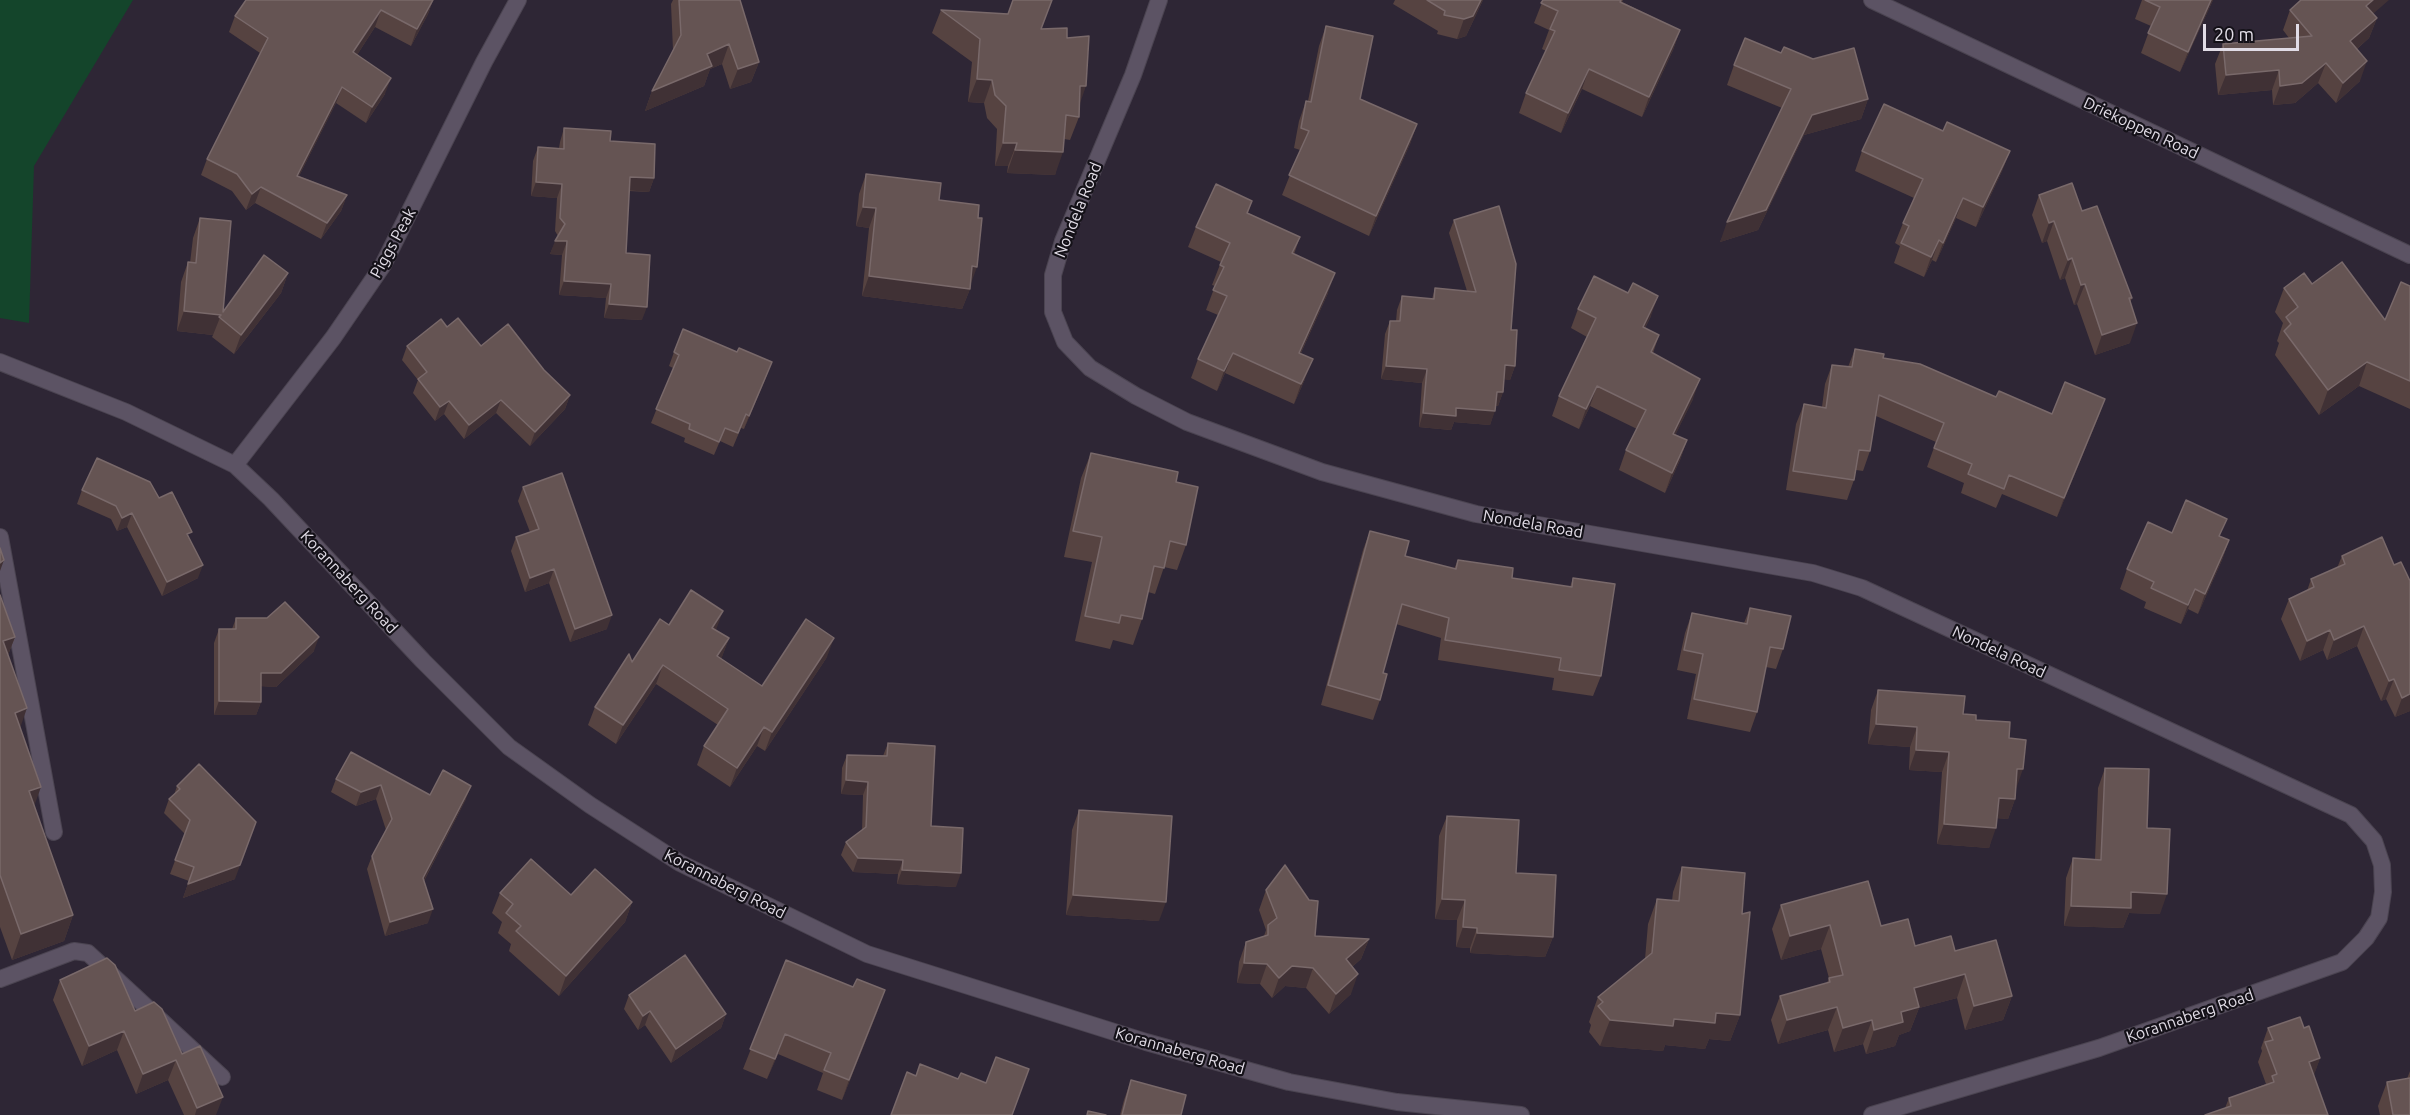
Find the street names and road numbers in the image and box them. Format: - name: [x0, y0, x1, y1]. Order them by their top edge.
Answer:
- street label: Driekoppen Road: [2081, 93, 2201, 163]
- street label: Nondela Road: [1050, 160, 1106, 260]
- street label: Piggs Peak: [366, 205, 420, 281]
- street label: Nondela Road: [1482, 506, 1584, 542]
- street label: Korannaberg Road: [296, 527, 402, 637]
- street label: Nondela Road: [1949, 622, 2049, 682]
- street label: Korannaberg Road: [661, 845, 789, 923]
- street label: Korannaberg Road: [2124, 985, 2256, 1047]
- street label: Korannaberg Road: [1113, 1023, 1247, 1079]

